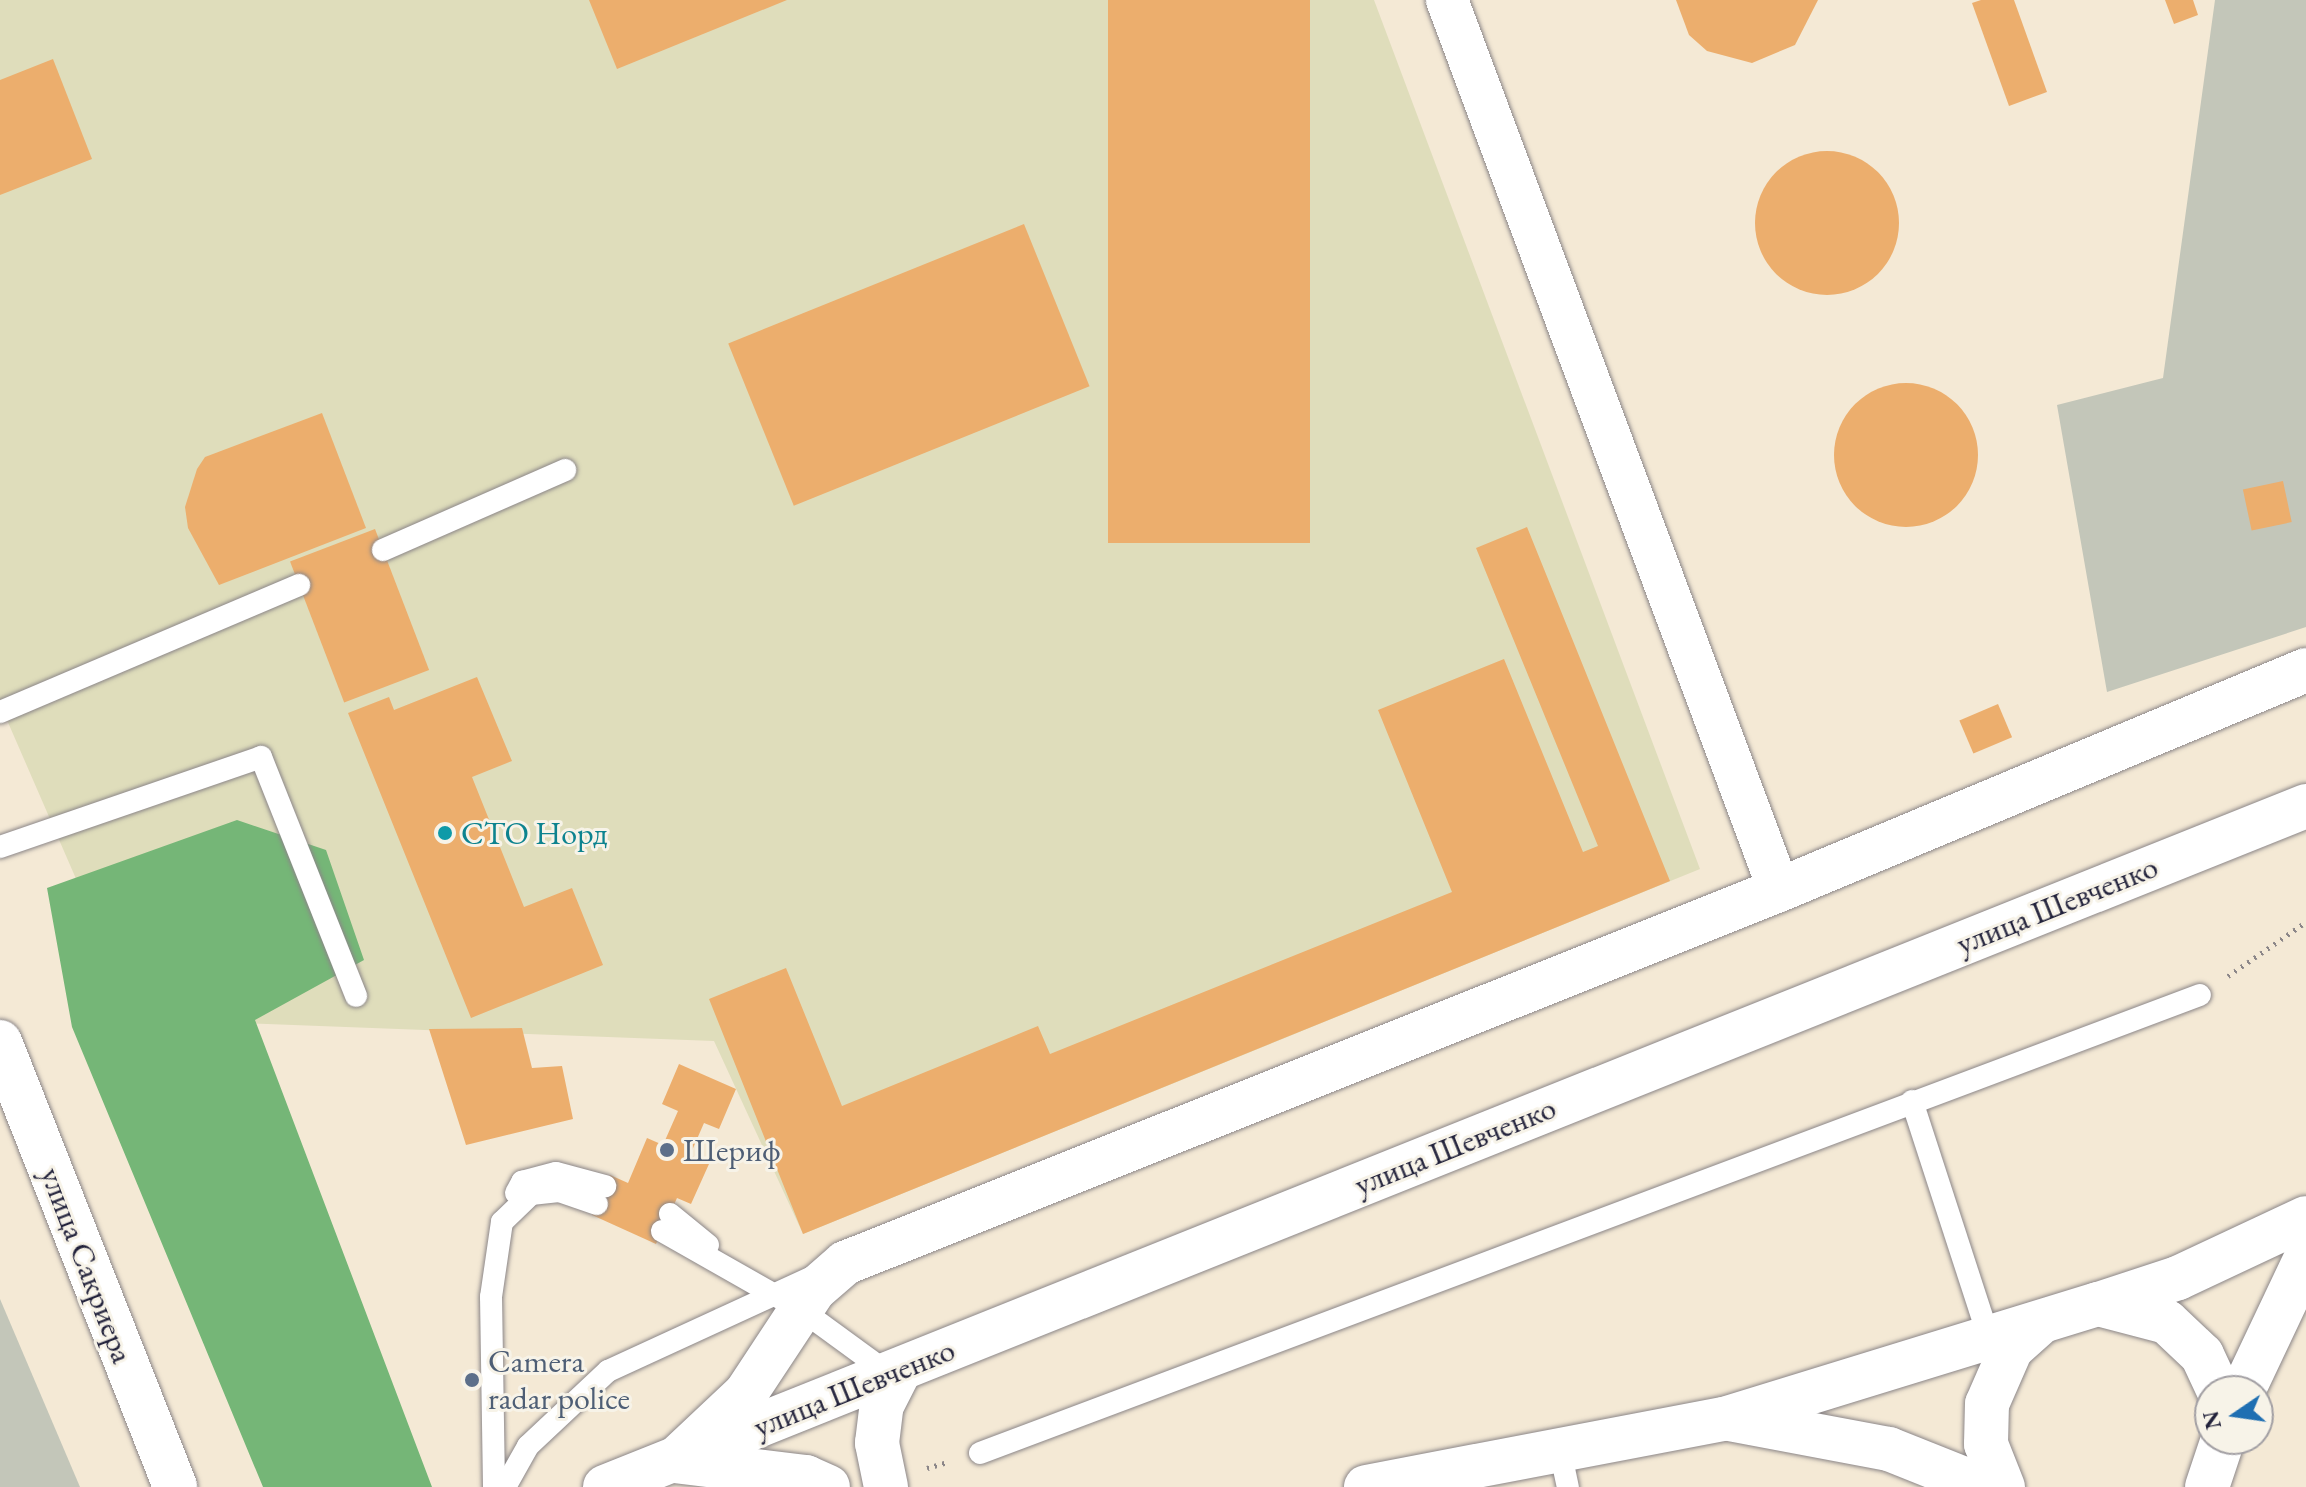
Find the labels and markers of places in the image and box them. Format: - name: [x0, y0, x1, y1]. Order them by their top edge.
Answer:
- place label: СТО Норд: [461, 814, 607, 852]
- marker: СТО Норд: [436, 824, 454, 842]
- place label: Шериф: [683, 1131, 781, 1169]
- marker: Шериф: [658, 1141, 676, 1159]
- place label: Camera radar police: [488, 1343, 630, 1418]
- marker: Camera radar police: [463, 1371, 481, 1389]

